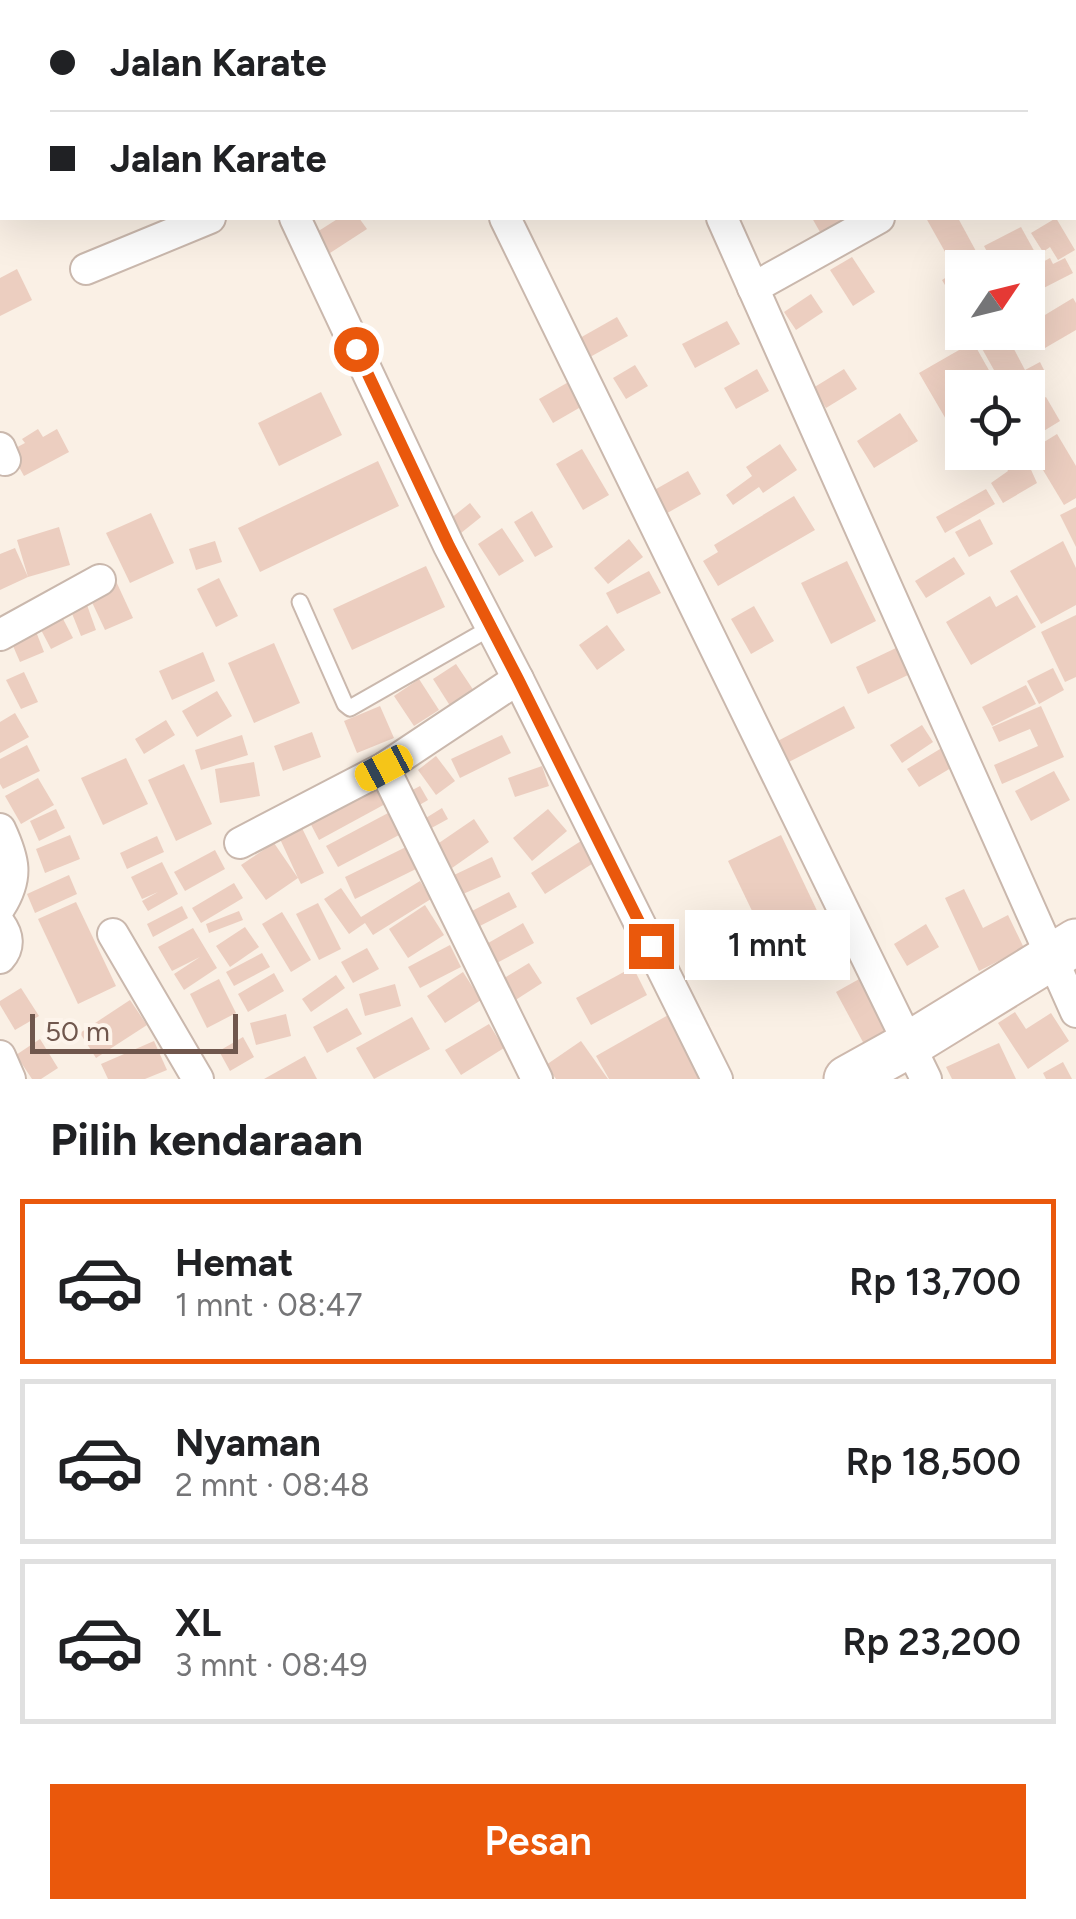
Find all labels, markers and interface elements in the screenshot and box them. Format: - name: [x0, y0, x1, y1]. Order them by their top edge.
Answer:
- text: Jalan Karate: [110, 40, 327, 86]
- text: Jalan Karate: [110, 136, 327, 182]
- north arrow: [945, 250, 1045, 350]
- map controls: [945, 250, 1045, 470]
- route start: [334, 327, 379, 372]
- button: locate: [945, 370, 1045, 470]
- car: [350, 741, 418, 795]
- callout: 1 mnt: [686, 911, 851, 981]
- route end: [629, 924, 674, 969]
- text: 1 mnt: [728, 926, 807, 964]
- scale bar: [30, 1009, 238, 1054]
- text: 50 m: [45, 1014, 110, 1048]
- text: Pilih kendaraan: [50, 1112, 363, 1166]
- icon: car: [55, 1237, 145, 1327]
- text: Hemat: [175, 1240, 293, 1286]
- text: Rp 13,700: [849, 1259, 1021, 1305]
- text: 1 mnt · 08:47: [175, 1286, 363, 1324]
- icon: car: [55, 1417, 145, 1507]
- text: Nyaman: [175, 1420, 321, 1466]
- text: Rp 18,500: [845, 1439, 1021, 1485]
- text: 2 mnt · 08:48: [175, 1466, 370, 1504]
- icon: car: [55, 1597, 145, 1687]
- text: XL: [175, 1600, 221, 1646]
- text: Rp 23,200: [842, 1619, 1021, 1665]
- text: 3 mnt · 08:49: [175, 1646, 368, 1684]
- button: Pesan: [50, 1784, 1026, 1899]

